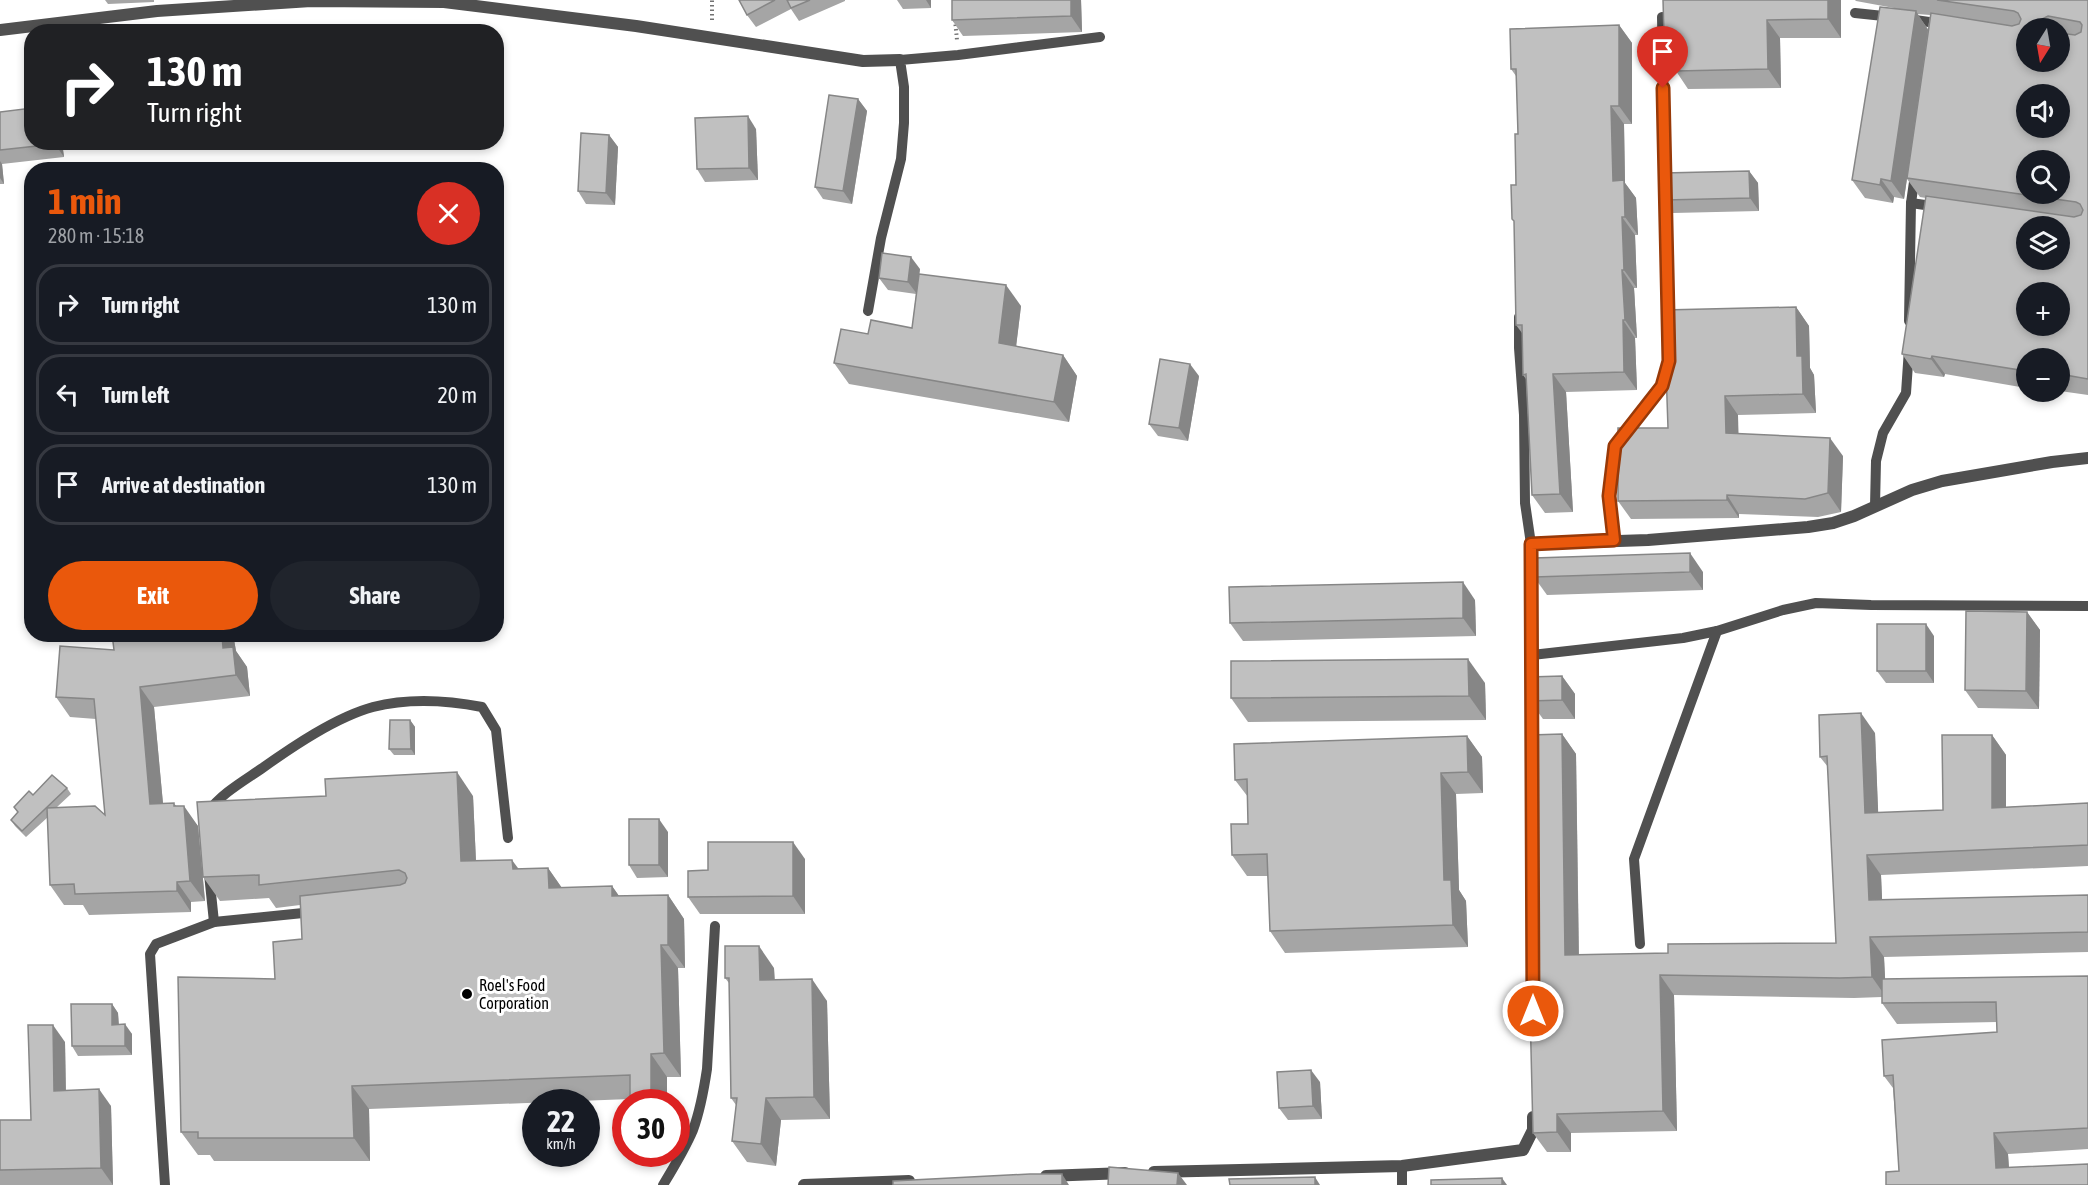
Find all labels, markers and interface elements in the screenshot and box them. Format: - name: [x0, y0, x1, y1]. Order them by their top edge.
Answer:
- north arrow: [2016, 18, 2070, 72]
- map controls: [2016, 18, 2070, 402]
- pin: [1637, 26, 1688, 88]
- icon: arrive: [1646, 35, 1679, 68]
- text: 130 m: [147, 47, 242, 95]
- icon: right: [48, 48, 126, 126]
- button: sound: [2016, 84, 2070, 138]
- text: Turn right: [147, 97, 242, 128]
- button: search: [2016, 150, 2070, 204]
- text: 1 min: [48, 180, 122, 222]
- button: close: [417, 182, 480, 245]
- button: layers: [2016, 216, 2070, 270]
- text: 280 m · 15:18: [48, 224, 144, 247]
- button: +: [2016, 282, 2070, 336]
- icon: right: [51, 288, 84, 321]
- text: Turn right: [102, 292, 179, 318]
- text: 130 m: [427, 292, 477, 318]
- button: −: [2016, 348, 2070, 402]
- icon: left: [51, 378, 84, 411]
- text: Turn left: [102, 382, 169, 408]
- text: 20 m: [437, 382, 477, 408]
- icon: arrive: [51, 468, 84, 501]
- text: Arrive at destination: [102, 472, 265, 498]
- text: 130 m: [427, 472, 477, 498]
- button: Exit: [48, 561, 258, 630]
- button: Share: [270, 561, 480, 630]
- place label: Roel's Food Corporation: [479, 976, 549, 1013]
- position arrow: [1501, 979, 1565, 1043]
- marker: Roel's Food Corporation: [460, 987, 474, 1001]
- speed limit sign: 30: [612, 1089, 690, 1167]
- text: 22: [547, 1104, 575, 1138]
- text: km/h: [546, 1135, 576, 1152]

